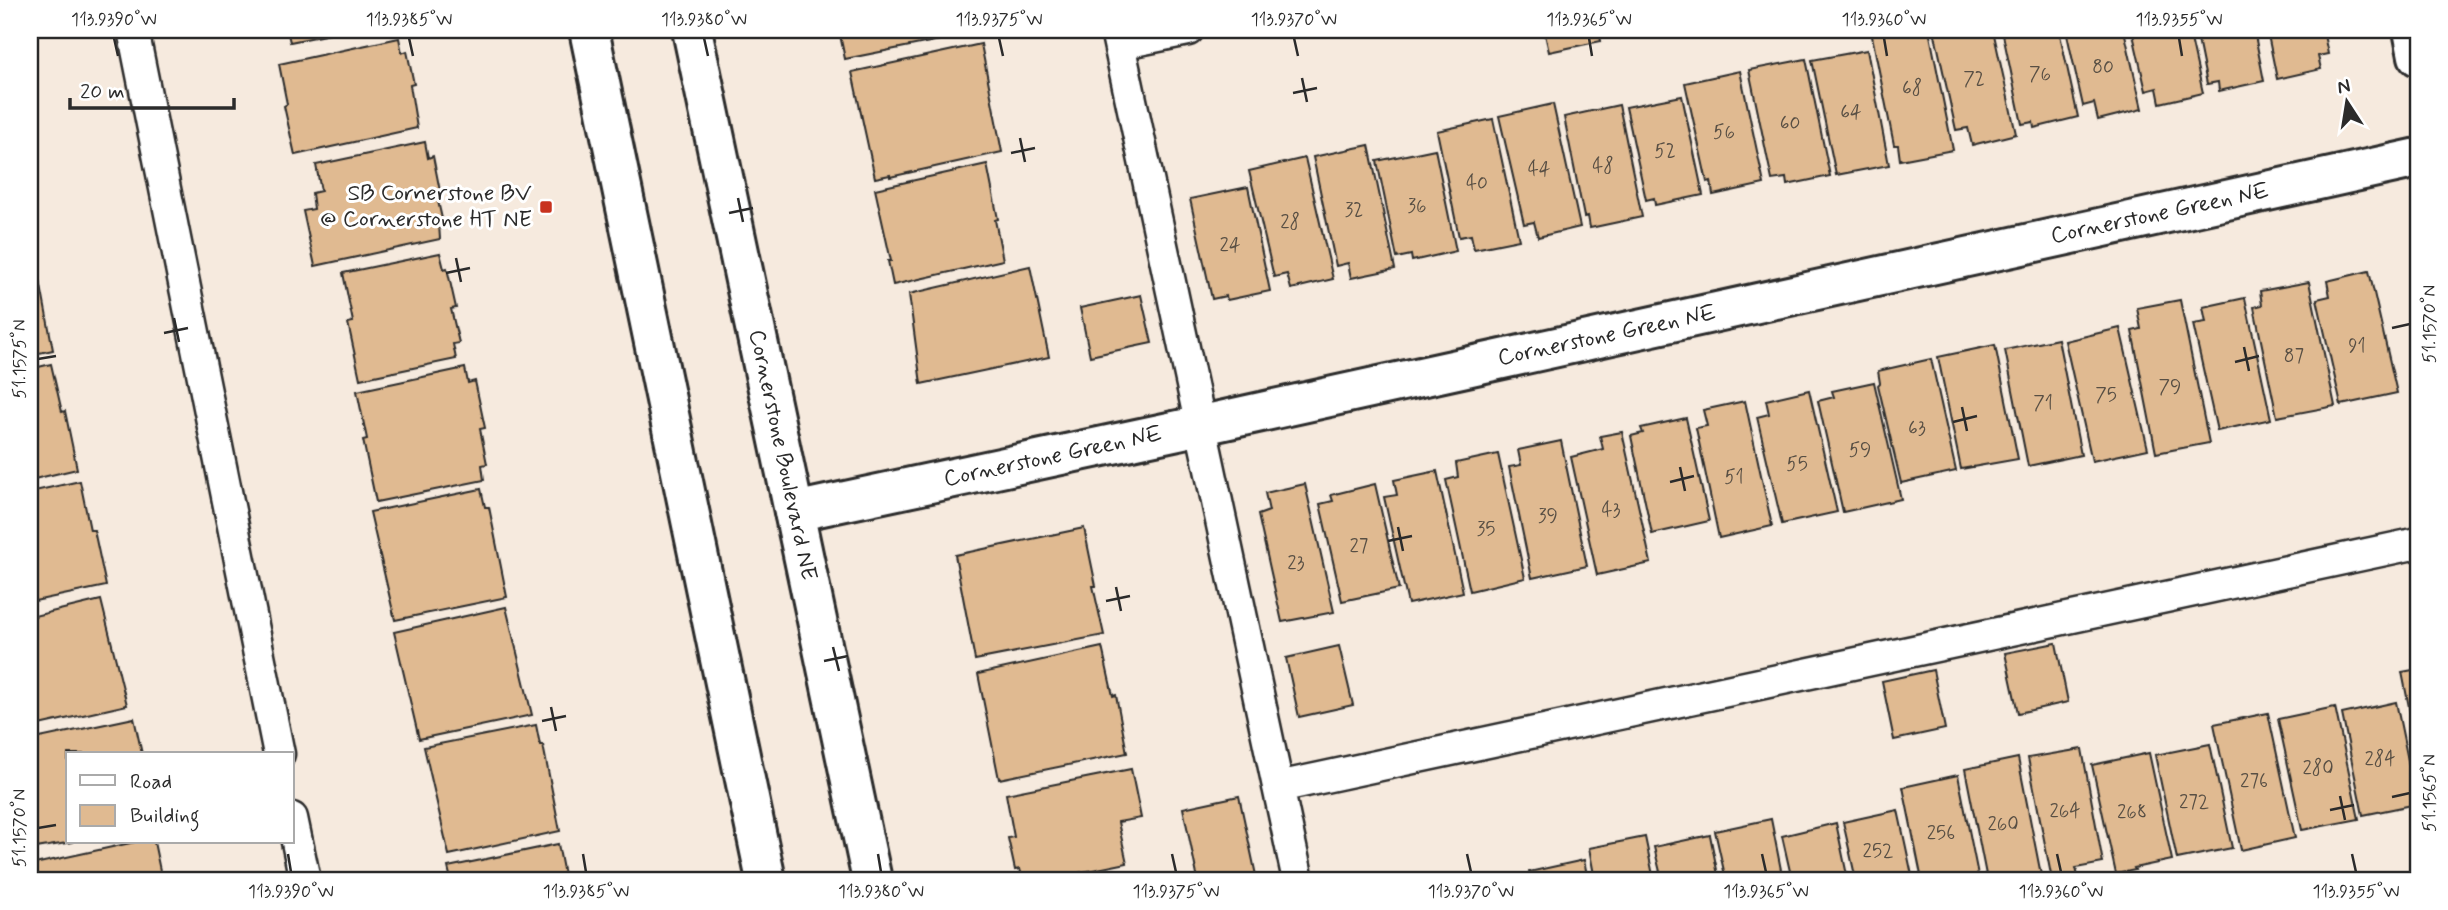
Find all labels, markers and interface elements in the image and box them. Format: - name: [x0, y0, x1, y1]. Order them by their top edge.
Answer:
- text: 113.9390°W: [71, 8, 157, 32]
- text: 113.9385°W: [366, 8, 452, 32]
- text: 113.9380°W: [661, 8, 747, 32]
- text: 113.9375°W: [955, 8, 1043, 32]
- text: 113.9370°W: [1251, 8, 1337, 32]
- text: 113.9365°W: [1546, 8, 1632, 32]
- text: 113.9360°W: [1842, 8, 1926, 32]
- text: 113.9355°W: [2135, 8, 2223, 32]
- house number: 80: [2092, 55, 2114, 80]
- house number: 76: [2029, 62, 2051, 87]
- scale bar: [70, 66, 234, 110]
- north arrow: [2312, 66, 2382, 136]
- house number: 72: [1963, 67, 1985, 92]
- text: N: [2335, 73, 2353, 100]
- house number: 68: [1902, 76, 1922, 101]
- text: 20 m: [80, 78, 125, 106]
- house number: 64: [1840, 100, 1862, 125]
- house number: 60: [1780, 111, 1800, 136]
- house number: 56: [1713, 120, 1735, 145]
- house number: 52: [1654, 139, 1676, 164]
- house number: 48: [1592, 154, 1614, 179]
- house number: 44: [1528, 157, 1550, 182]
- house number: 40: [1466, 171, 1488, 196]
- street label: Cornerstone Green NE: [2048, 176, 2272, 252]
- place label: SB Cornerstone BV @ Cornerstone HT NE: [320, 179, 532, 235]
- house number: 36: [1407, 194, 1427, 219]
- house number: 32: [1345, 198, 1363, 223]
- marker: SB Cornerstone BV @ Cornerstone HT NE: [538, 199, 554, 215]
- house number: 28: [1280, 210, 1300, 235]
- house number: 24: [1220, 233, 1240, 258]
- text: 51.1570°N: [2418, 285, 2442, 363]
- street label: Cornerstone Green NE: [1495, 298, 1719, 374]
- text: 51.1575°N: [8, 319, 32, 399]
- street label: Cornerstone Boulevard NE: [741, 327, 823, 583]
- house number: 91: [2348, 334, 2366, 359]
- house number: 87: [2284, 344, 2304, 369]
- house number: 79: [2159, 375, 2181, 400]
- house number: 75: [2095, 383, 2117, 408]
- house number: 71: [2033, 391, 2053, 416]
- house number: 63: [1908, 416, 1926, 441]
- street label: Cornerstone Green NE: [941, 419, 1165, 495]
- house number: 59: [1849, 438, 1871, 463]
- house number: 55: [1786, 452, 1808, 477]
- house number: 51: [1724, 465, 1744, 490]
- house number: 43: [1601, 498, 1621, 523]
- house number: 39: [1538, 504, 1558, 529]
- house number: 35: [1477, 517, 1495, 542]
- house number: 27: [1350, 534, 1368, 559]
- house number: 23: [1287, 551, 1305, 576]
- house number: 284: [2365, 747, 2395, 772]
- legend: [66, 752, 294, 844]
- text: 51.1565°N: [2418, 754, 2442, 832]
- house number: 280: [2302, 756, 2334, 781]
- text: Road: [130, 768, 172, 796]
- house number: 276: [2240, 769, 2268, 794]
- text: 51.1570°N: [8, 789, 32, 867]
- house number: 272: [2179, 790, 2209, 815]
- house number: 264: [2049, 799, 2081, 824]
- house number: 268: [2117, 800, 2147, 825]
- text: Building: [130, 802, 200, 832]
- house number: 260: [1987, 812, 2019, 837]
- house number: 256: [1927, 821, 1955, 846]
- house number: 252: [1863, 839, 1893, 864]
- text: 113.9390°W: [248, 880, 334, 904]
- text: 113.9385°W: [543, 880, 629, 904]
- text: 113.9380°W: [838, 880, 924, 904]
- text: 113.9375°W: [1132, 880, 1220, 904]
- text: 113.9370°W: [1428, 880, 1514, 904]
- text: 113.9365°W: [1723, 880, 1809, 904]
- text: 113.9360°W: [2019, 880, 2103, 904]
- text: 113.9355°W: [2312, 880, 2400, 904]

